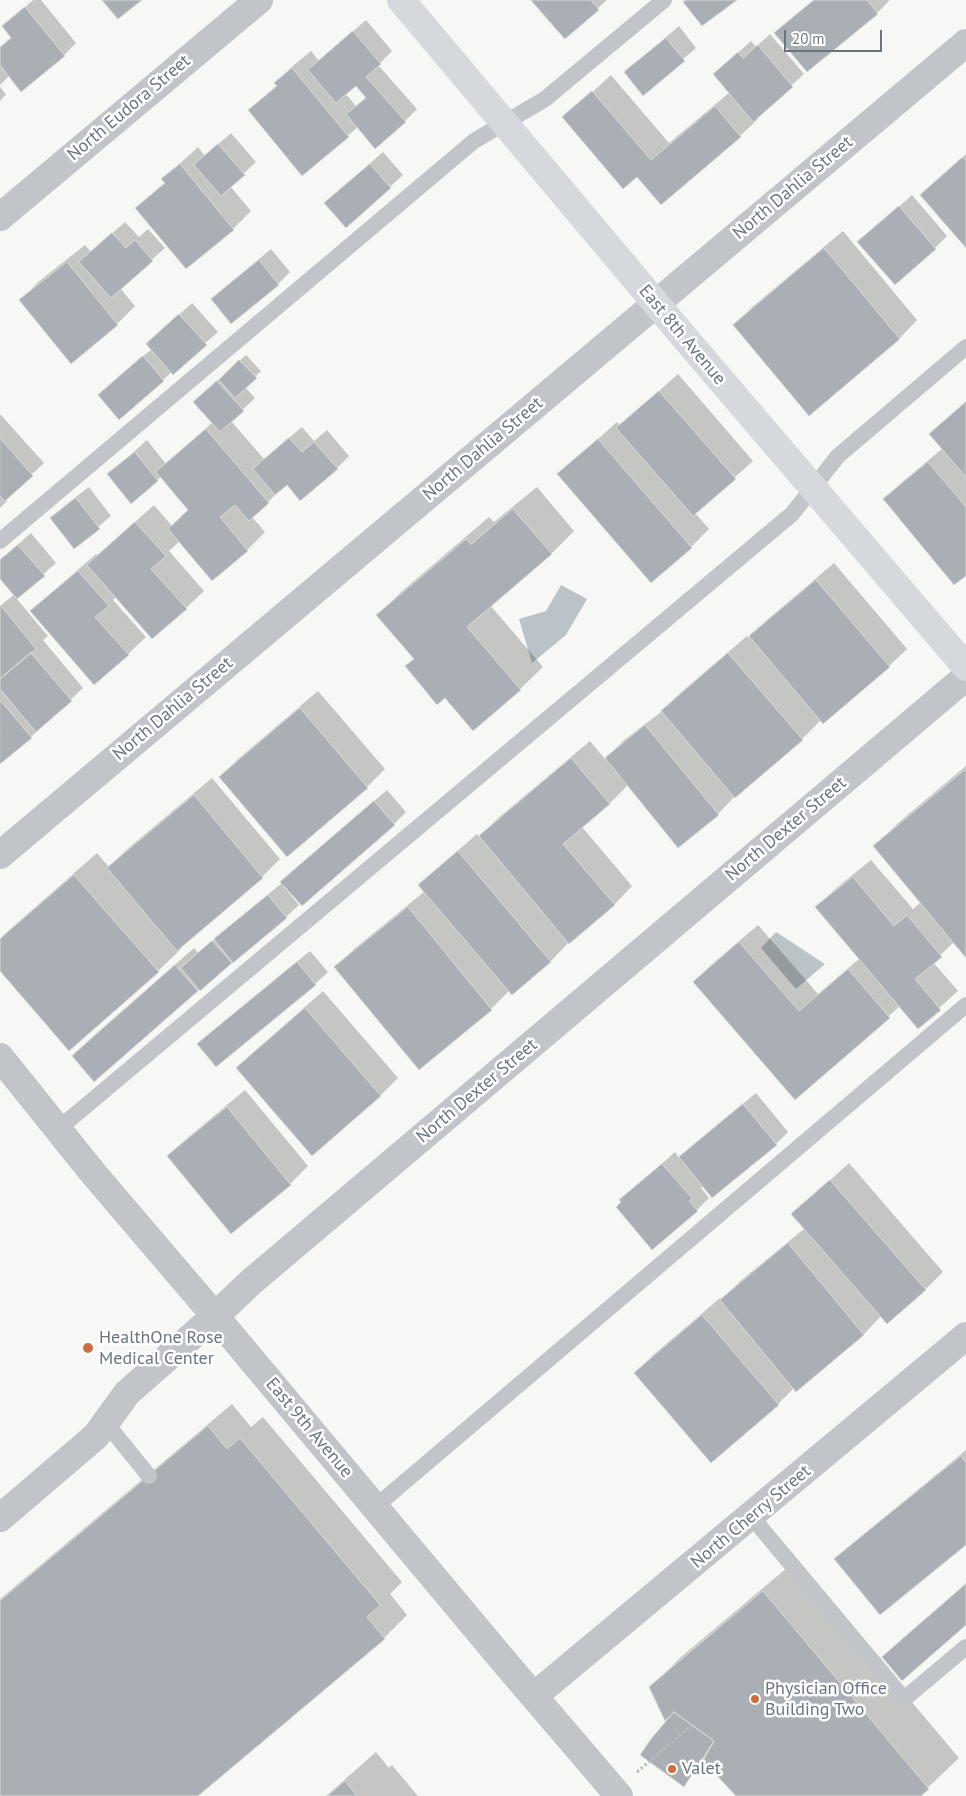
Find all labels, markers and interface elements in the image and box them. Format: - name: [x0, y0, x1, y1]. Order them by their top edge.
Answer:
- scale bar: [786, 20, 884, 52]
- text: 20 m: [792, 29, 825, 48]
- street label: North Eudora Street: [63, 50, 195, 166]
- street label: North Dahlia Street: [729, 132, 857, 244]
- street label: East 8th Avenue: [634, 281, 730, 389]
- street label: North Dahlia Street: [419, 393, 547, 505]
- street label: North Dahlia Street: [109, 653, 237, 765]
- street label: North Dexter Street: [721, 772, 851, 886]
- street label: North Dexter Street: [412, 1034, 542, 1148]
- place label: HealthOne Rose Medical Center: [99, 1327, 223, 1370]
- marker: HealthOne Rose Medical Center: [81, 1341, 95, 1355]
- street label: East 9th Avenue: [261, 1374, 357, 1482]
- street label: North Cherry Street: [687, 1461, 815, 1573]
- place label: Physician Office Building Two: [765, 1678, 887, 1720]
- marker: Physician Office Building Two: [749, 1693, 761, 1705]
- place label: Valet: [682, 1758, 721, 1780]
- marker: Valet: [666, 1763, 678, 1775]

